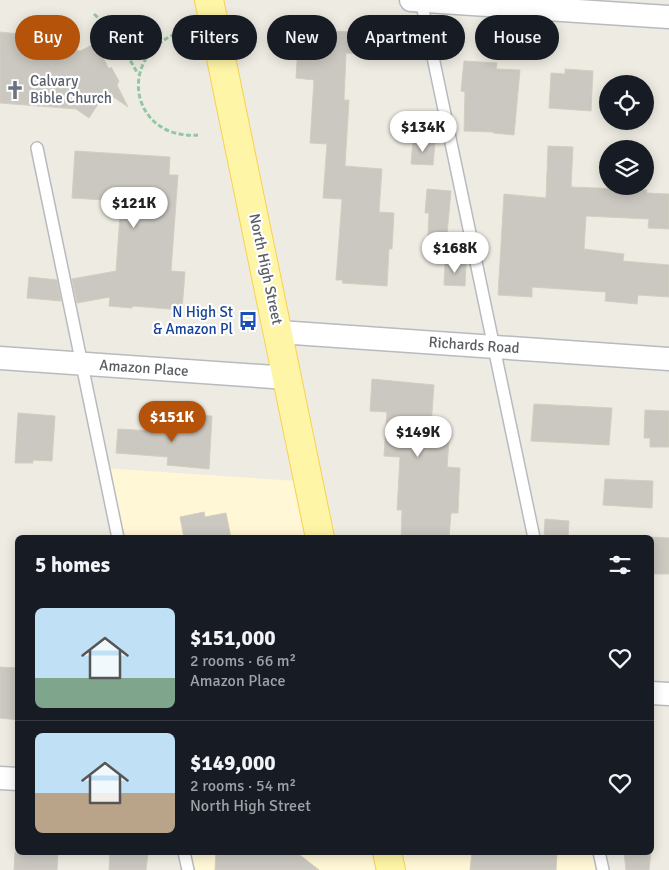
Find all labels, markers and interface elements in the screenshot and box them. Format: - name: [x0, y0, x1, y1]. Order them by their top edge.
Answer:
- chip: Buy: [15, 15, 80, 60]
- chip: Rent: [90, 15, 162, 60]
- chip: Filters: [172, 15, 257, 60]
- chip: New: [267, 15, 337, 60]
- chip: Apartment: [347, 15, 465, 60]
- chip: House: [475, 15, 559, 60]
- place label: Calvary Bible Church: [30, 72, 112, 107]
- map controls: [599, 75, 654, 195]
- button: locate: [599, 75, 654, 130]
- church icon: Calvary Bible Church: [4, 79, 26, 101]
- pin: $134K: [388, 110, 458, 153]
- text: $134K: [401, 117, 445, 137]
- button: layers: [599, 140, 654, 195]
- pin: $121K: [99, 186, 169, 229]
- text: $121K: [112, 193, 156, 213]
- street label: North High Street: [245, 212, 287, 326]
- pin: $168K: [420, 232, 490, 274]
- text: $168K: [433, 238, 477, 258]
- place label: N High St & Amazon Pl: [153, 303, 233, 338]
- bus stop icon: N High St & Amazon Pl: [237, 310, 259, 332]
- street label: Richards Road: [428, 333, 520, 357]
- street label: Amazon Place: [99, 356, 189, 380]
- pin: $151K: [137, 400, 207, 443]
- text: $151K: [150, 407, 194, 427]
- pin: $149K: [383, 416, 453, 458]
- text: $149K: [396, 422, 440, 442]
- icon: filters: [606, 551, 634, 579]
- text: 5 homes: [35, 552, 110, 578]
- text: $151,000: [190, 625, 276, 651]
- icon: home: [75, 628, 135, 688]
- icon: heart: [606, 644, 634, 672]
- text: 2 rooms · 66 m²: [190, 651, 296, 671]
- text: Amazon Place: [190, 671, 285, 691]
- text: $149,000: [190, 750, 276, 776]
- icon: home: [75, 753, 135, 813]
- icon: heart: [606, 769, 634, 797]
- text: 2 rooms · 54 m²: [190, 776, 296, 796]
- text: North High Street: [190, 796, 311, 816]

